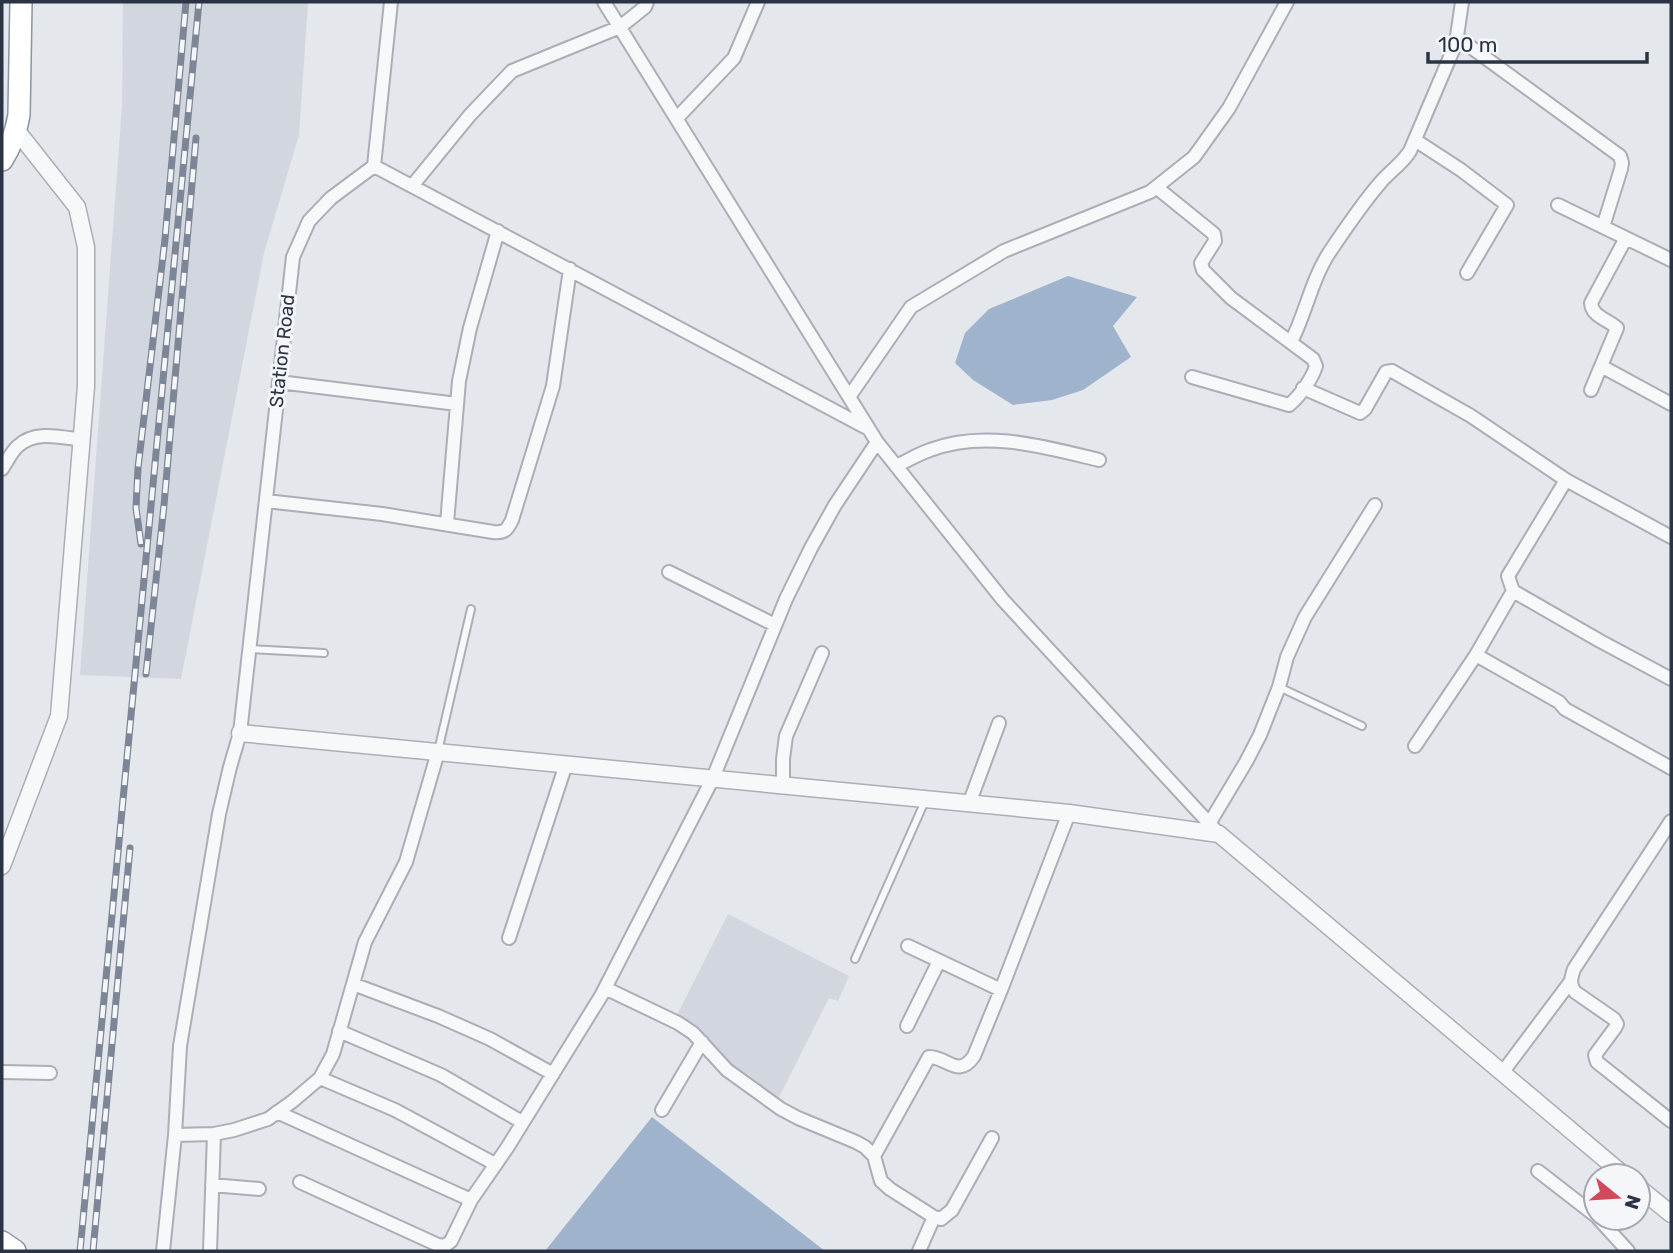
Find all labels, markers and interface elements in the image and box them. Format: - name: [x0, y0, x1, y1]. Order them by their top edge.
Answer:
- scale bar: [1428, 21, 1647, 65]
- text: 100 m: [1438, 32, 1497, 57]
- street label: Station Road: [265, 293, 299, 409]
- north arrow: [1582, 1162, 1652, 1232]
- text: N: [1620, 1192, 1646, 1212]

